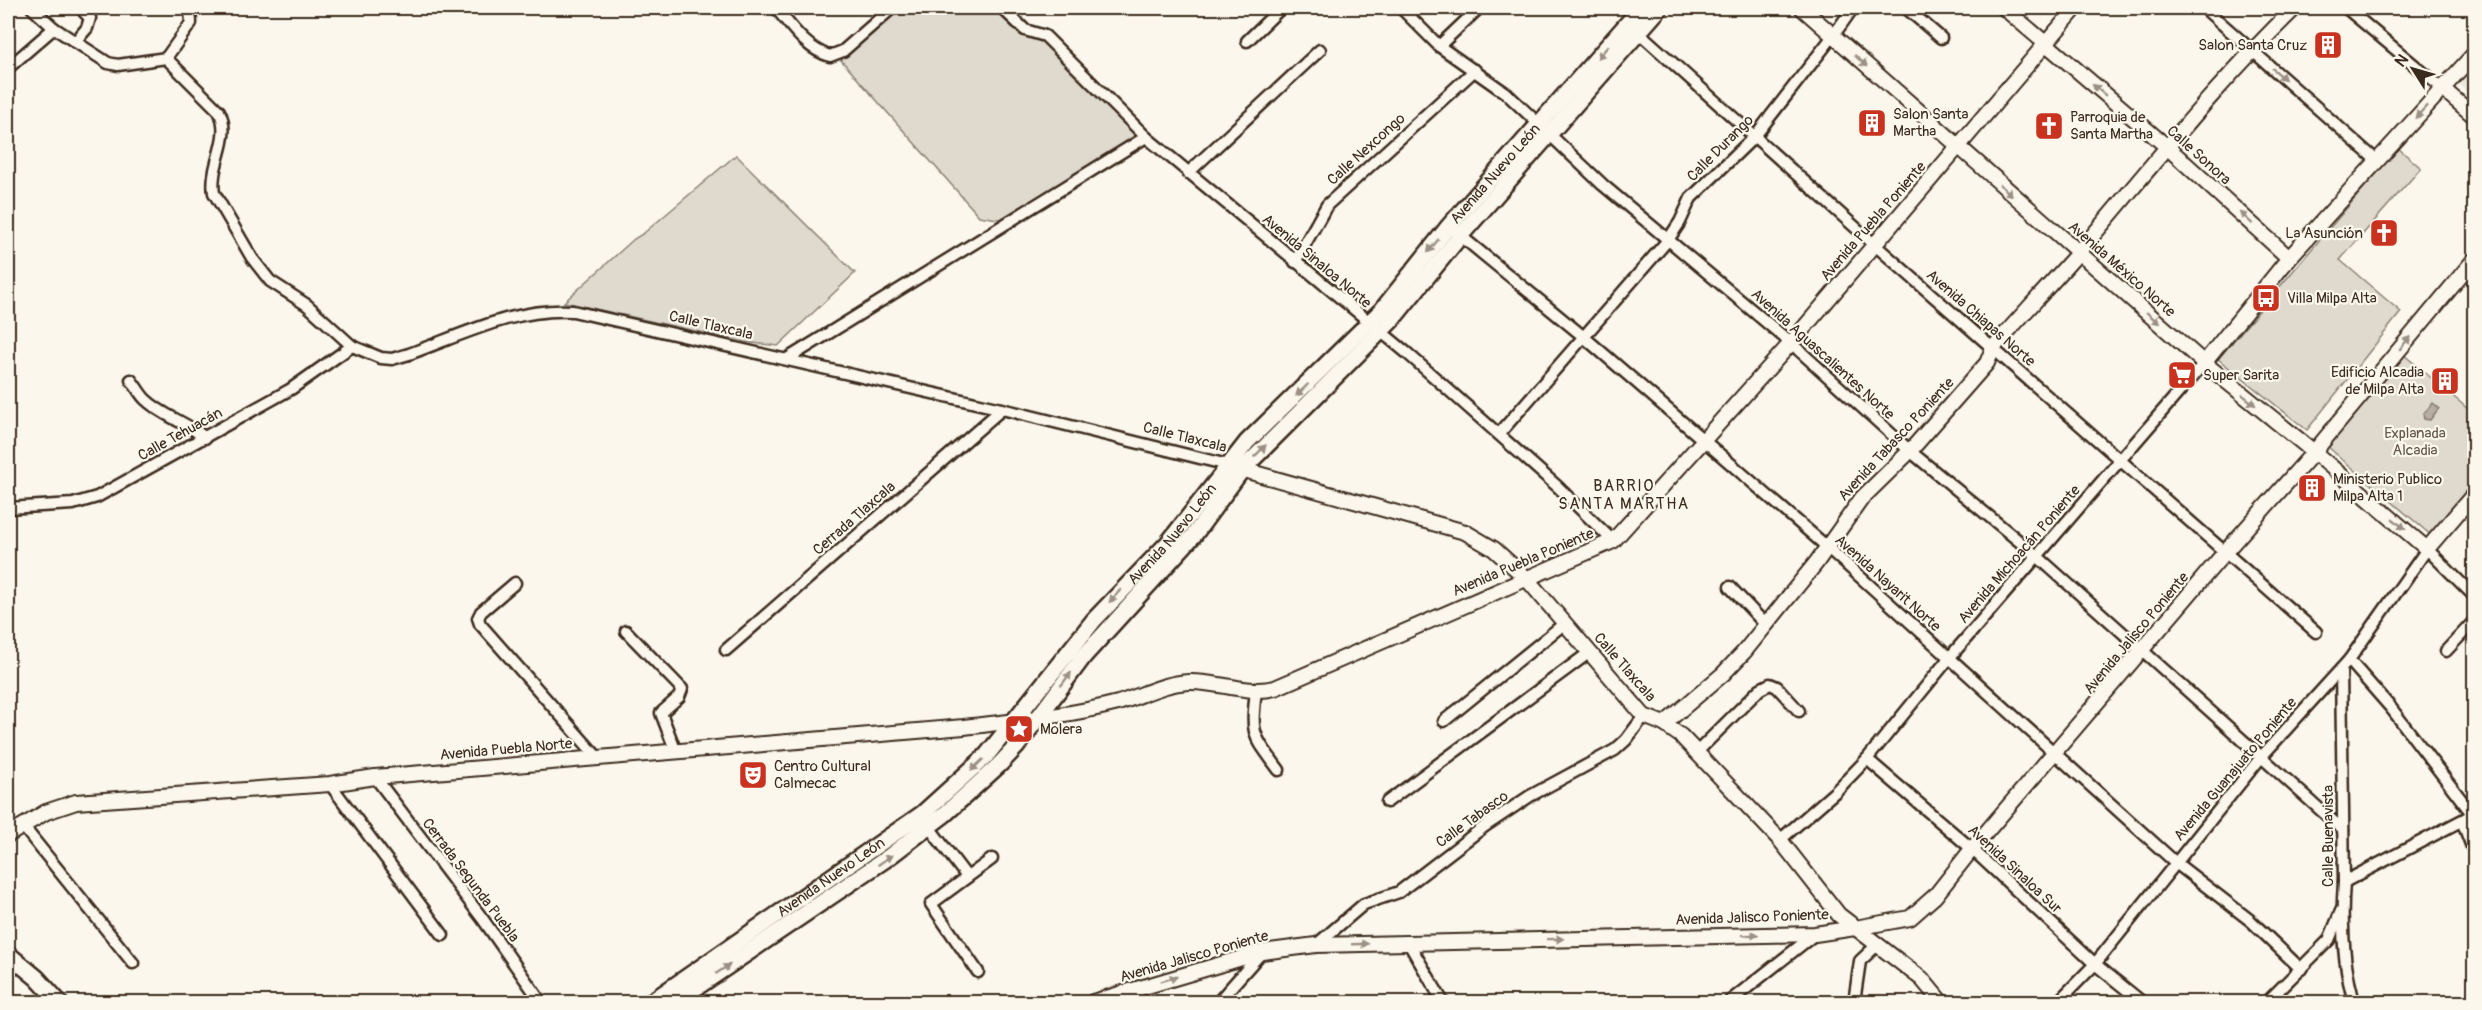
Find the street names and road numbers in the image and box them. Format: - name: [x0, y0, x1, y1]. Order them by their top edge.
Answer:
- street label: Calle Nexcongo: [1323, 109, 1409, 189]
- street label: Calle Durango: [1683, 111, 1758, 186]
- street label: Avenida Nuevo León: [1446, 120, 1545, 228]
- street label: Calle Sonora: [2163, 122, 2235, 189]
- street label: Avenida Puebla Poniente: [1816, 157, 1931, 285]
- street label: Avenida Sinaloa Norte: [1258, 210, 1376, 313]
- street label: Avenida México Norte: [2064, 217, 2180, 322]
- street label: Avenida Chiapas Norte: [1922, 266, 2040, 371]
- street label: Avenida Aguascalientes Norte: [1747, 285, 1899, 424]
- street label: Calle Tlaxcala: [667, 307, 755, 344]
- street label: Avenida Tabasco Poniente: [1834, 373, 1959, 505]
- street label: Calle Tehuacán: [135, 403, 226, 465]
- street label: Calle Tlaxcala: [1141, 418, 1229, 457]
- street label: Cerrada Tlaxcala: [809, 477, 900, 559]
- street label: Avenida Nuevo León: [1124, 480, 1221, 589]
- street label: Avenida Michoacán Poniente: [1954, 481, 2085, 627]
- street label: Avenida Puebla Poniente: [1450, 524, 1597, 601]
- street label: Avenida Nayarit Norte: [1831, 531, 1945, 636]
- street label: Avenida Jalisco Poniente: [2080, 568, 2193, 698]
- street label: Calle Tlaxcala: [1589, 629, 1660, 706]
- street label: Avenida Guanajuato Poniente: [2170, 693, 2301, 845]
- street label: Avenida Puebla Norte: [439, 734, 574, 765]
- street label: Calle Buenavista: [2319, 785, 2338, 887]
- street label: Calle Tabasco: [1432, 787, 1512, 852]
- street label: Cerrada Segunda Puebla: [418, 815, 523, 946]
- street label: Avenida Sinaloa Sur: [1964, 821, 2066, 918]
- street label: Avenida Nuevo León: [774, 834, 889, 922]
- street label: Avenida Jalisco Poniente: [1675, 905, 1830, 930]
- street label: Avenida Jalisco Poniente: [1118, 926, 1271, 987]

